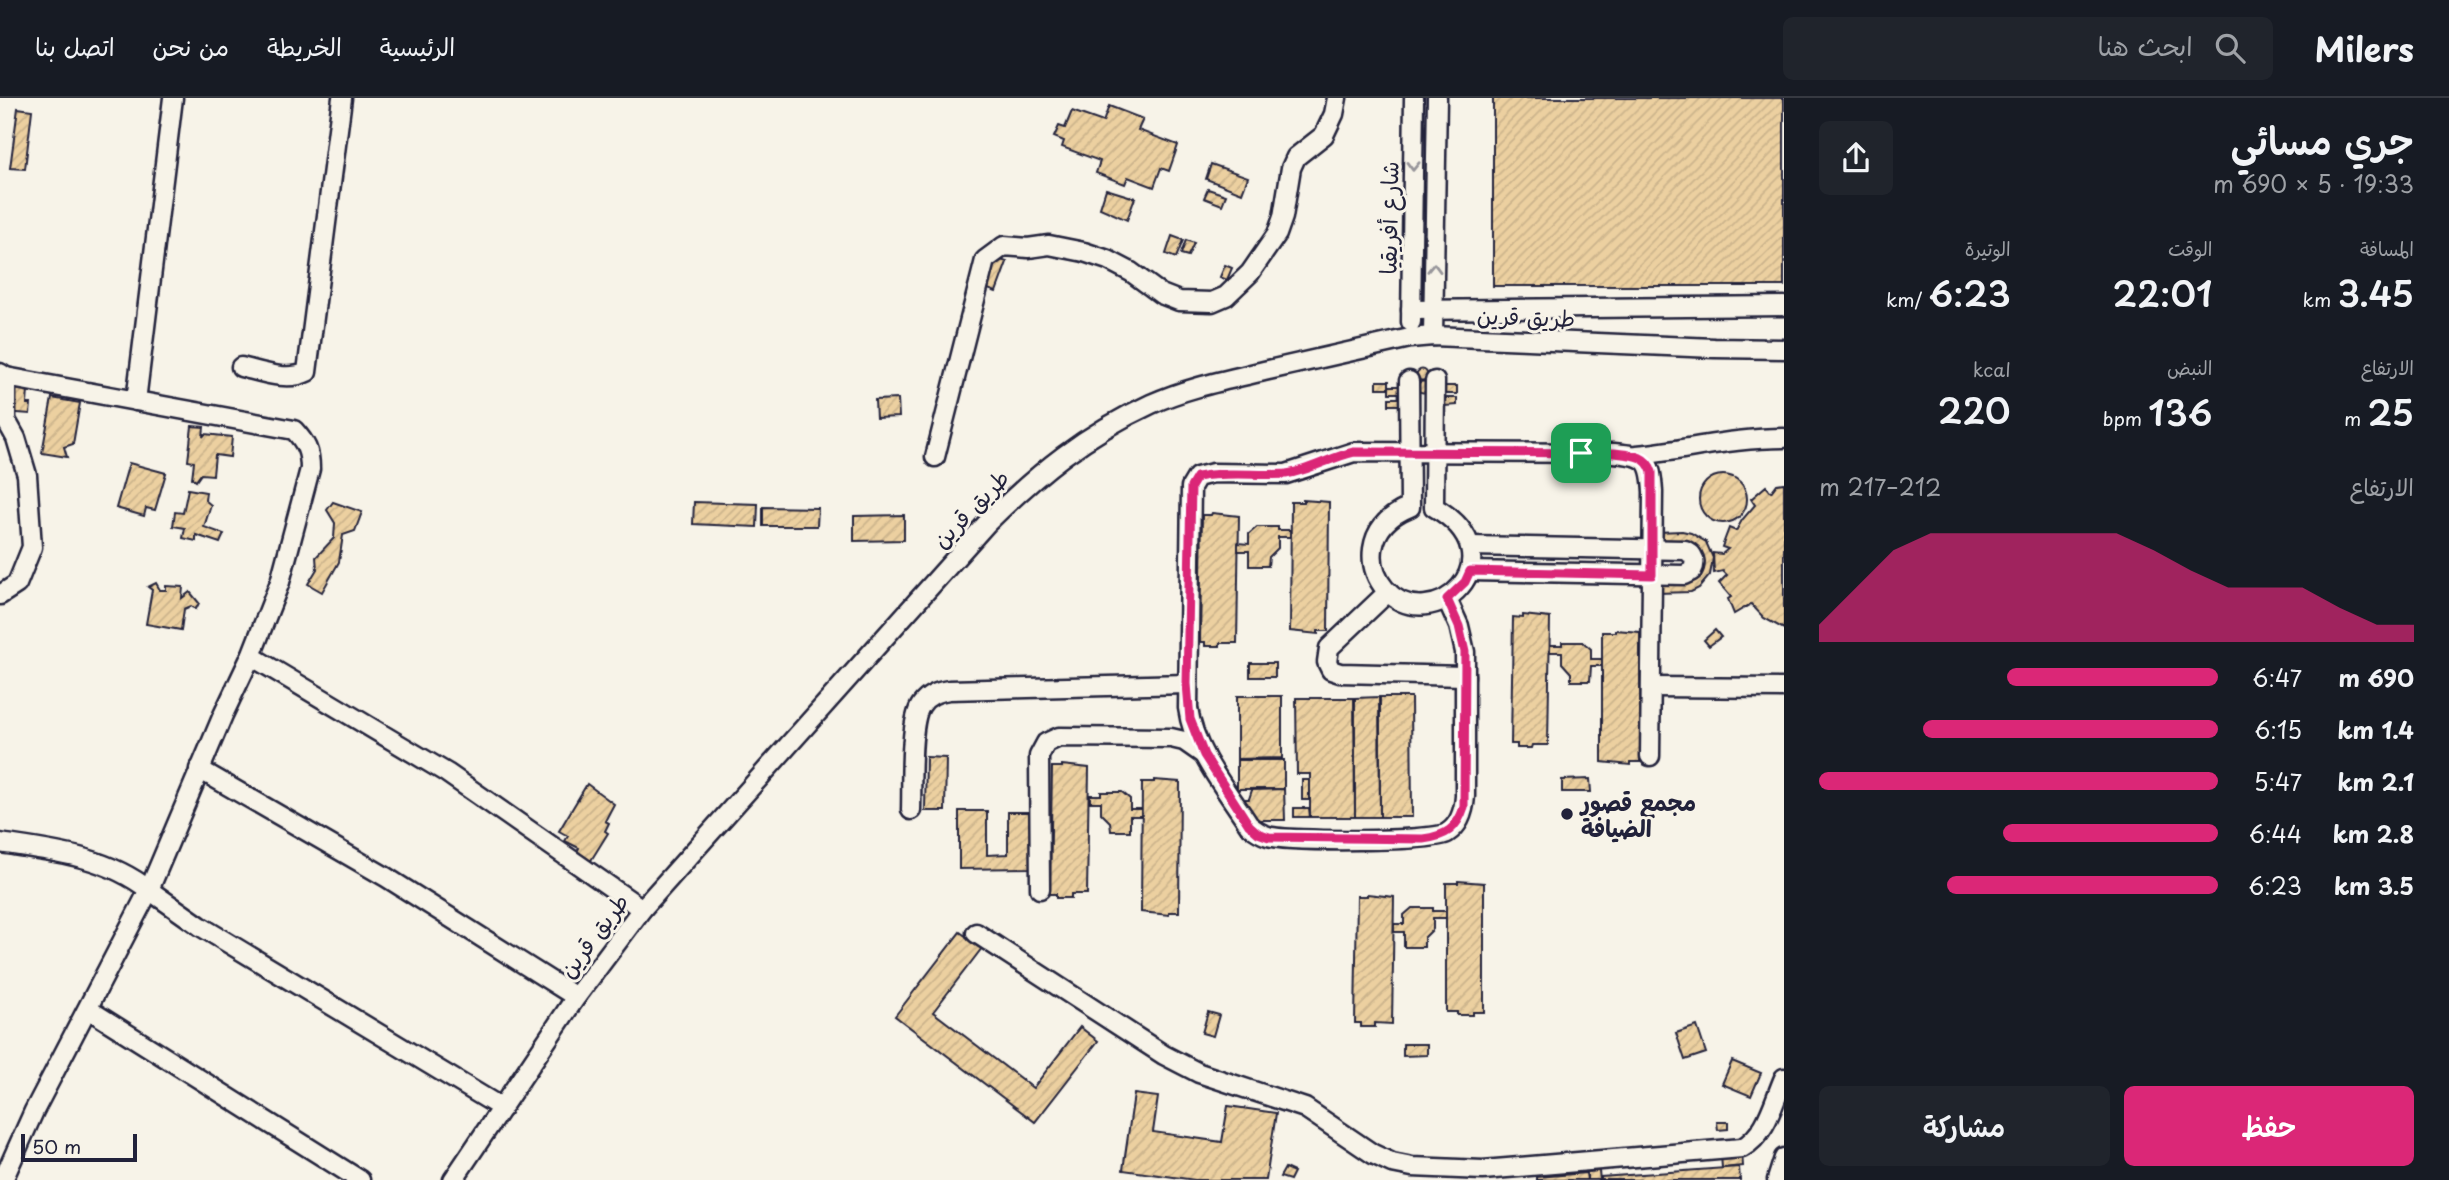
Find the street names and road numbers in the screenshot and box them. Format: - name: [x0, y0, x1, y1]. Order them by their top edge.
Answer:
- street label: شارع أفريقيا: [1370, 161, 1406, 275]
- street label: طريق قرين: [1476, 297, 1576, 335]
- street label: طريق قرين: [923, 460, 1017, 556]
- street label: طريق قرين: [549, 885, 637, 985]

